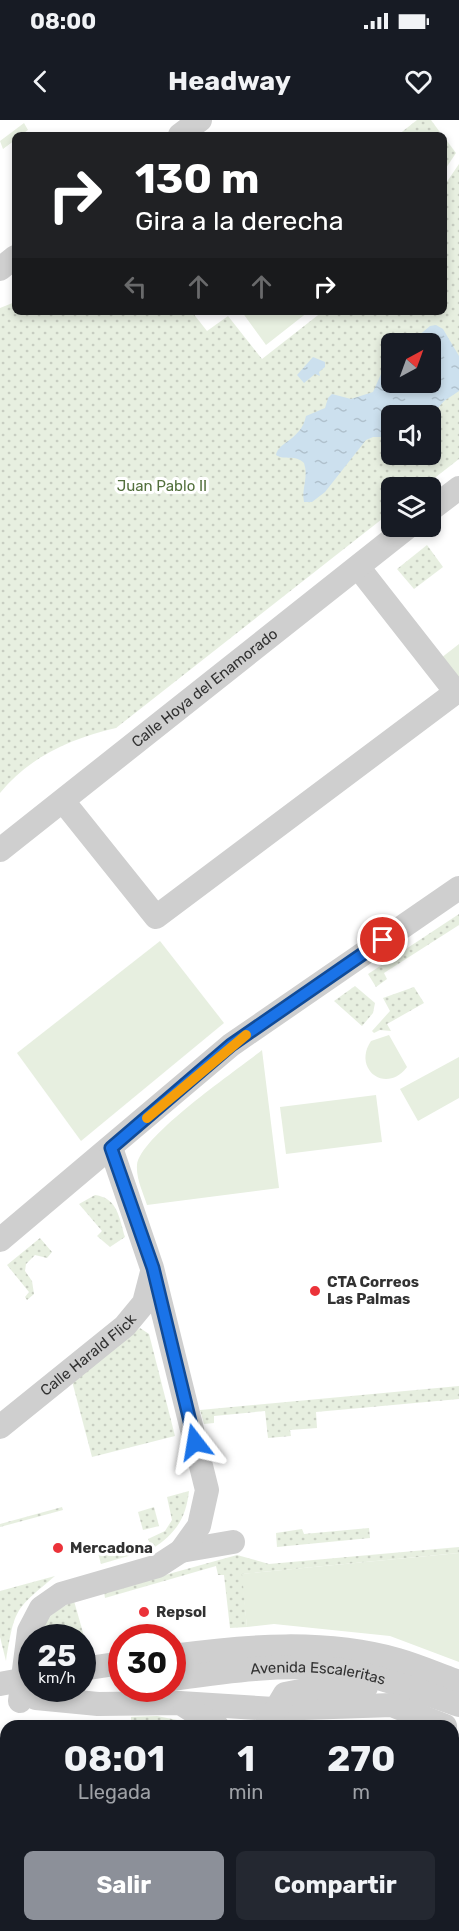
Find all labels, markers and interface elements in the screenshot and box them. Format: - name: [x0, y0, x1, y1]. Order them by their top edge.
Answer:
- text: 08:00: [30, 8, 96, 35]
- icon: back: [24, 65, 57, 98]
- text: Headway: [168, 65, 291, 97]
- icon: heart: [402, 65, 435, 98]
- text: 130 m: [135, 154, 260, 204]
- icon: right: [36, 156, 114, 234]
- text: Gira a la derecha: [135, 205, 344, 237]
- icon: left: [119, 270, 152, 303]
- icon: ahead: [182, 270, 215, 303]
- icon: ahead: [245, 270, 278, 303]
- icon: right: [308, 270, 341, 303]
- north arrow: [381, 333, 441, 393]
- map controls: [381, 333, 441, 537]
- button: sound: [381, 405, 441, 465]
- park label: Juan Pablo II: [117, 477, 207, 495]
- button: layers: [381, 477, 441, 537]
- street label: Calle Hoya del Enamorado: [128, 625, 281, 751]
- pin: [357, 914, 408, 965]
- icon: arrive: [366, 923, 399, 956]
- place label: CTA Correos Las Palmas: [327, 1273, 419, 1308]
- marker: CTA Correos Las Palmas: [308, 1284, 322, 1298]
- street label: Calle Harald Flick: [37, 1310, 140, 1400]
- position arrow: [163, 1410, 227, 1474]
- place label: Mercadona: [70, 1539, 153, 1557]
- marker: Mercadona: [51, 1541, 65, 1555]
- place label: Repsol: [156, 1603, 206, 1621]
- marker: Repsol: [137, 1605, 151, 1619]
- speed limit sign: 30: [108, 1624, 186, 1702]
- text: 25: [38, 1638, 76, 1674]
- street label: Avenida Escaleritas: [250, 1658, 388, 1689]
- text: km/h: [38, 1669, 76, 1687]
- text: 08:01: [63, 1737, 165, 1780]
- text: 1: [237, 1737, 255, 1780]
- text: 270: [327, 1737, 395, 1780]
- text: Llegada: [78, 1780, 151, 1804]
- text: min: [229, 1780, 263, 1804]
- text: m: [352, 1780, 370, 1804]
- button: Salir: [24, 1851, 224, 1920]
- button: Compartir: [236, 1851, 435, 1920]

